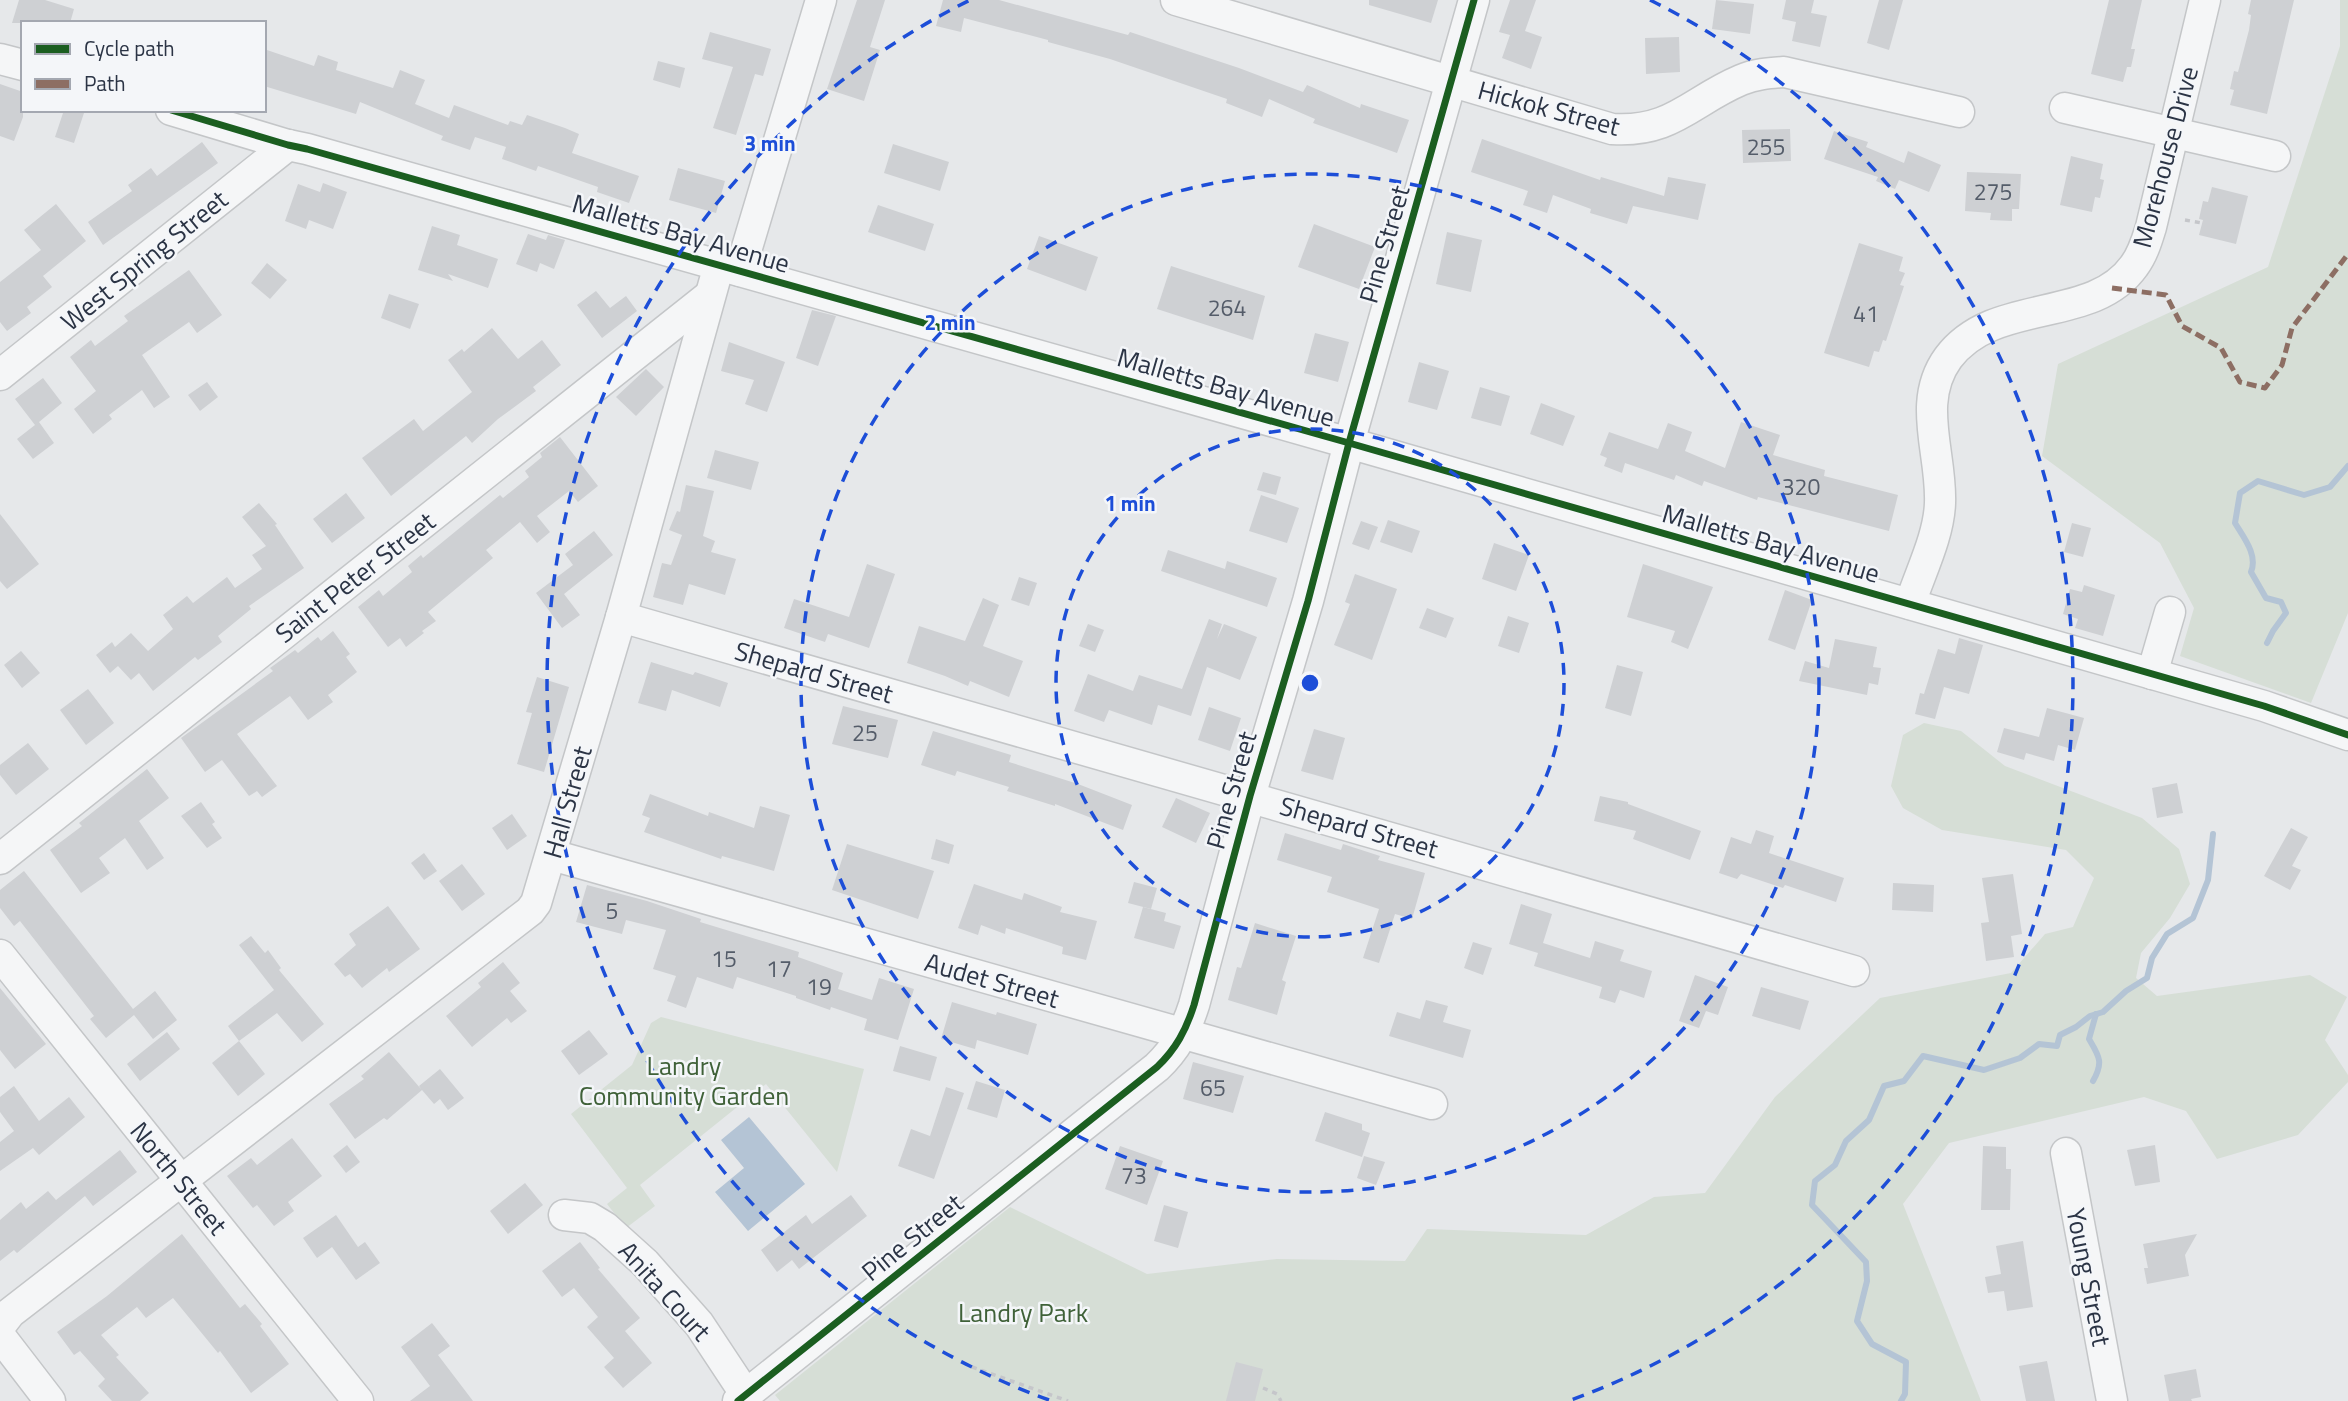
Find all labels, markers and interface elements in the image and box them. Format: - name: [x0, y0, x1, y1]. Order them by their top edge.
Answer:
- legend: [21, 21, 266, 112]
- text: Cycle path: [84, 32, 175, 64]
- street label: Morehouse Drive: [2122, 62, 2208, 252]
- text: Path: [84, 67, 126, 99]
- street label: Hickok Street: [1474, 70, 1624, 146]
- text: 3 min: [744, 127, 796, 159]
- house number: 255: [1747, 129, 1785, 164]
- house number: 275: [1974, 174, 2012, 209]
- street label: West Spring Street: [52, 180, 236, 340]
- street label: Pine Street: [1349, 180, 1419, 308]
- street label: Malletts Bay Avenue: [568, 183, 794, 283]
- house number: 264: [1208, 290, 1246, 325]
- house number: 41: [1853, 296, 1879, 331]
- text: 2 min: [924, 306, 976, 338]
- street label: Malletts Bay Avenue: [1113, 337, 1339, 437]
- house number: 320: [1782, 469, 1820, 504]
- text: 1 min: [1104, 487, 1156, 519]
- street label: Malletts Bay Avenue: [1658, 493, 1884, 593]
- street label: Saint Peter Street: [267, 502, 443, 652]
- street label: Shepard Street: [730, 631, 898, 713]
- centre of rings: [1298, 671, 1322, 695]
- house number: 25: [852, 715, 878, 750]
- street label: Pine Street: [1196, 726, 1266, 854]
- street label: Hall Street: [532, 741, 602, 863]
- street label: Shepard Street: [1275, 786, 1443, 868]
- house number: 5: [606, 893, 618, 928]
- house number: 15: [711, 941, 737, 976]
- street label: Audet Street: [920, 942, 1064, 1018]
- house number: 17: [766, 951, 792, 986]
- house number: 19: [806, 969, 832, 1004]
- park label: Landry Community Garden: [579, 1046, 789, 1115]
- house number: 65: [1200, 1070, 1226, 1105]
- street label: North Street: [121, 1113, 237, 1243]
- house number: 73: [1121, 1158, 1147, 1193]
- street label: Pine Street: [853, 1184, 971, 1290]
- street label: Young Street: [2057, 1205, 2121, 1349]
- street label: Anita Court: [609, 1232, 721, 1350]
- park label: Landry Park: [958, 1293, 1088, 1332]

